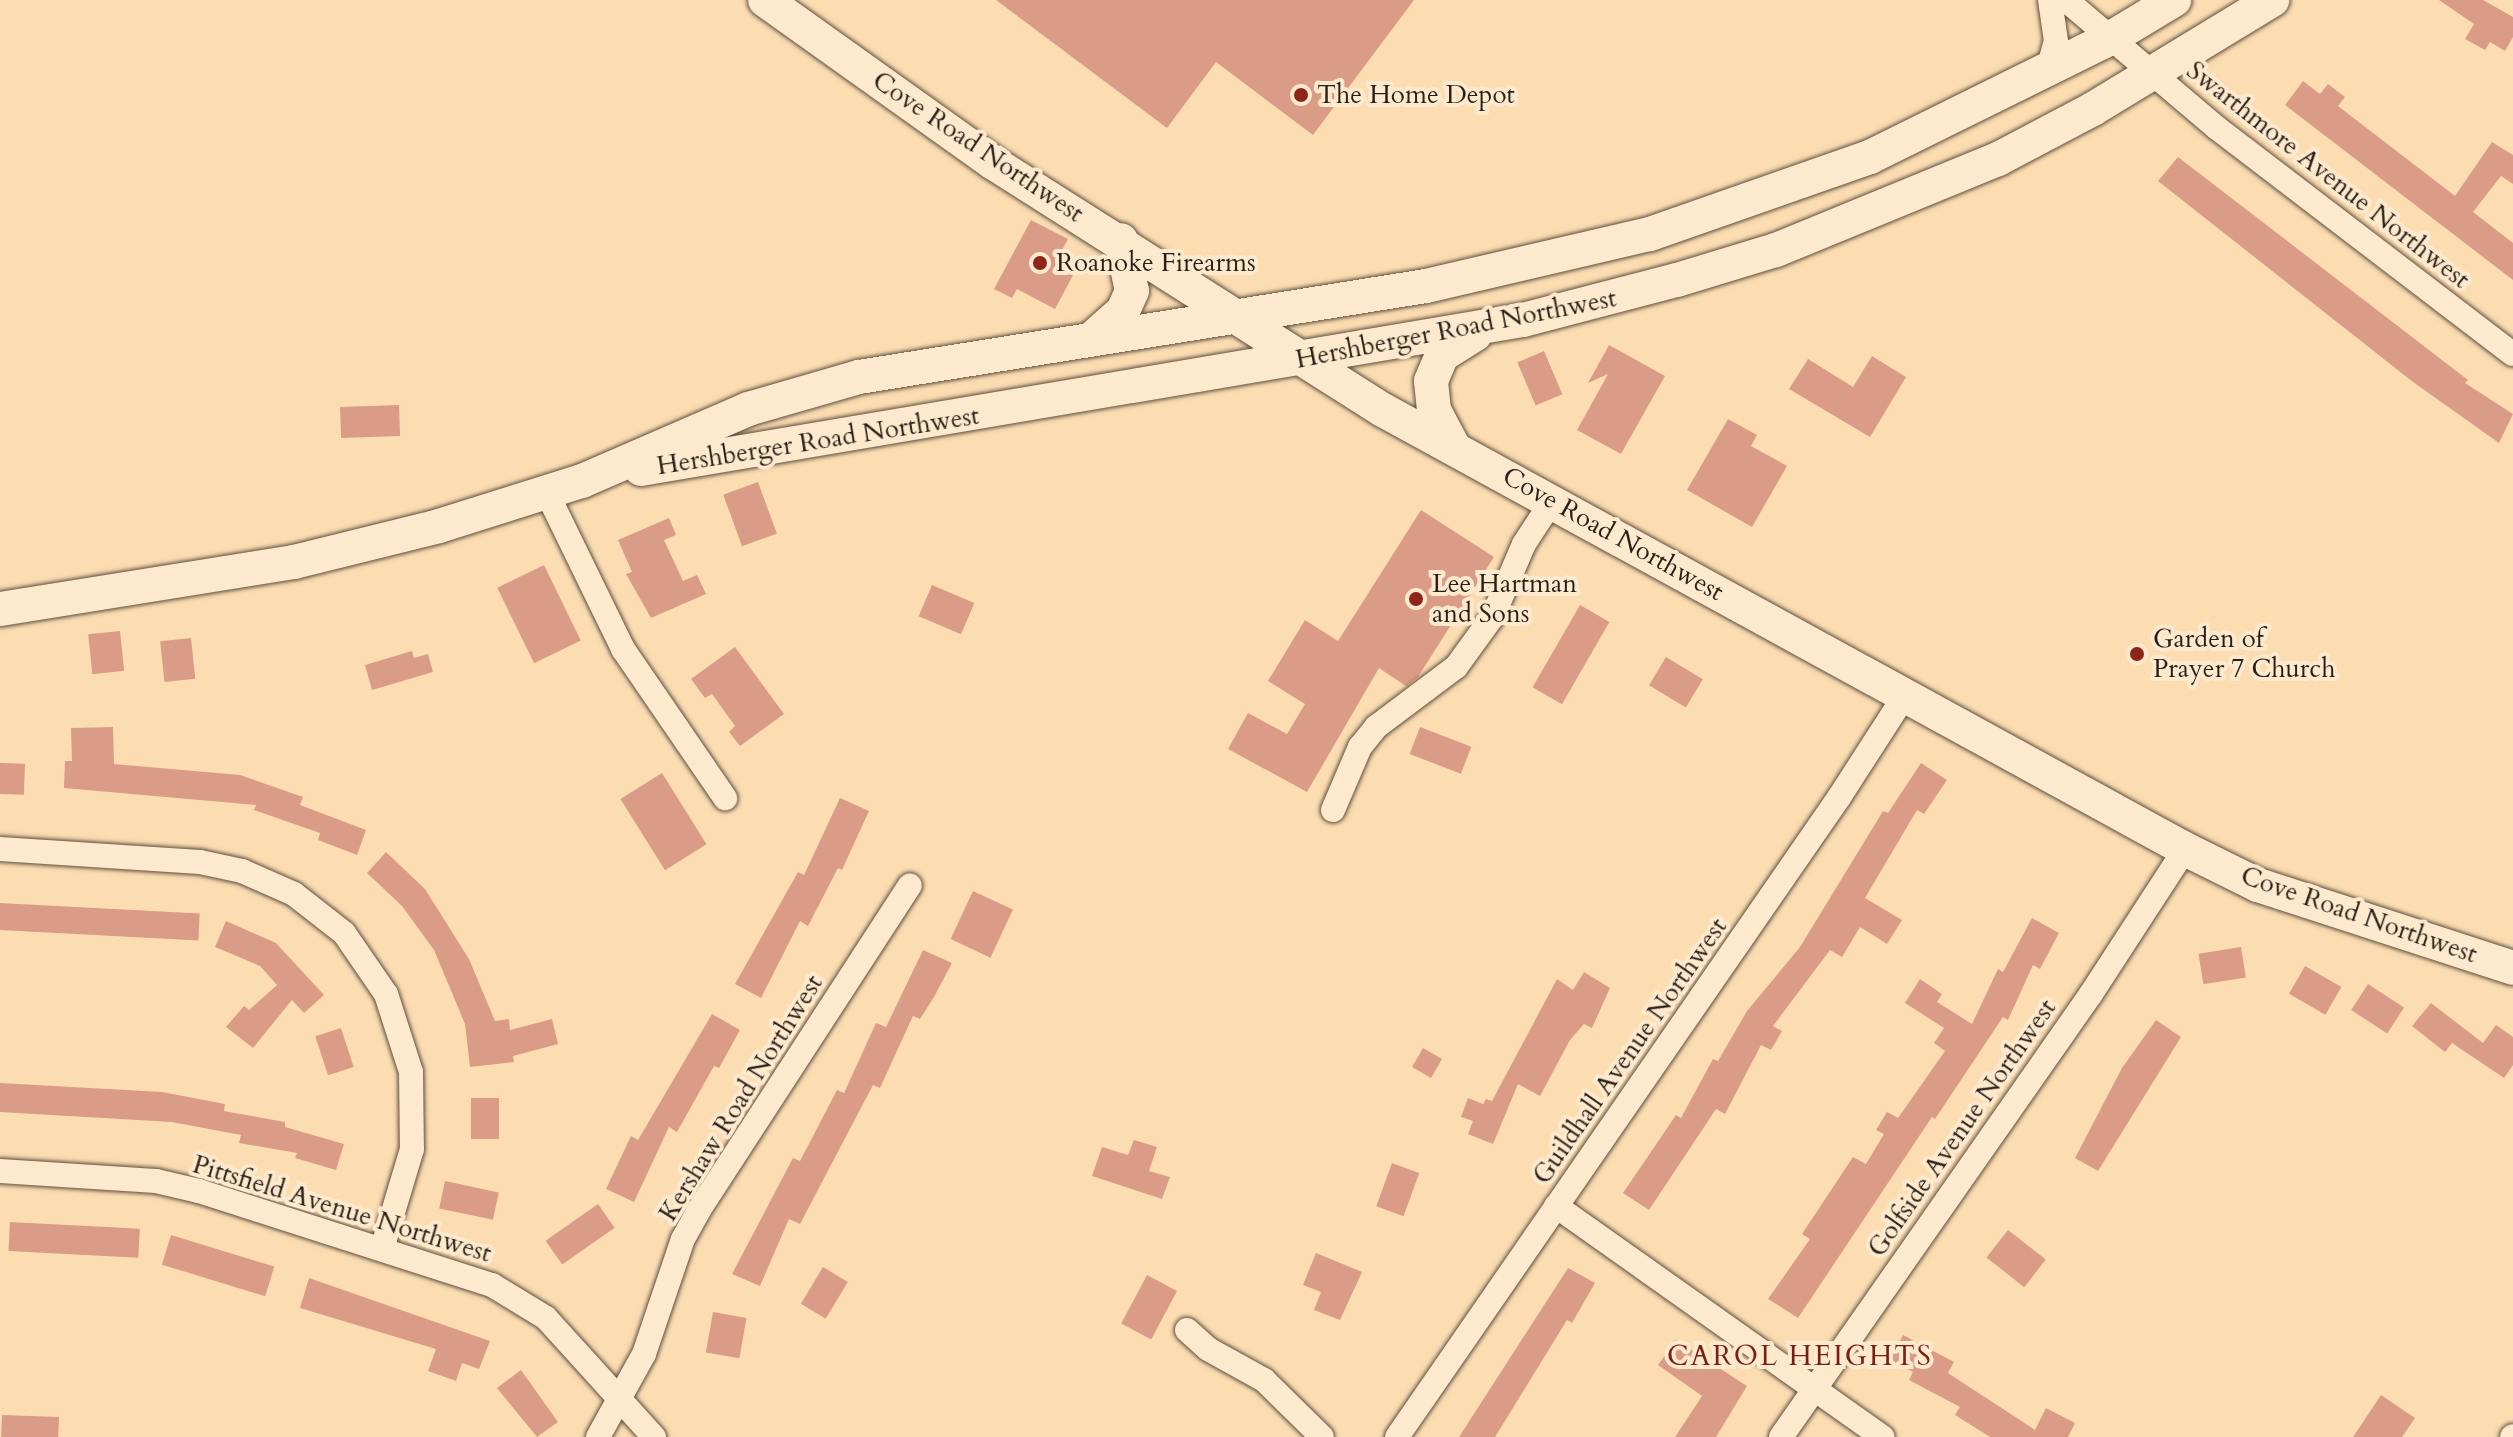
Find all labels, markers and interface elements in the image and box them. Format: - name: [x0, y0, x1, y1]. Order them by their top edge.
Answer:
- street label: Swarthmore Avenue Northwest: [2180, 55, 2476, 295]
- street label: Cove Road Northwest: [867, 65, 1089, 229]
- place label: The Home Depot: [1317, 79, 1515, 111]
- marker: The Home Depot: [1292, 86, 1310, 104]
- place label: Roanoke Firearms: [1056, 247, 1256, 279]
- marker: Roanoke Firearms: [1031, 254, 1049, 272]
- street label: Hershberger Road Northwest: [1293, 283, 1619, 375]
- street label: Hershberger Road Northwest: [655, 400, 981, 482]
- street label: Cove Road Northwest: [1497, 460, 1729, 608]
- place label: Lee Hartman and Sons: [1432, 568, 1577, 630]
- marker: Lee Hartman and Sons: [1407, 590, 1425, 608]
- place label: Garden of Prayer 7 Church: [2153, 623, 2335, 684]
- marker: Garden of Prayer 7 Church: [2128, 645, 2146, 663]
- street label: Cove Road Northwest: [2237, 860, 2481, 970]
- street label: Guildhall Avenue Northwest: [1526, 912, 1734, 1190]
- street label: Kershaw Road Northwest: [652, 969, 830, 1227]
- street label: Golfside Avenue Northwest: [1861, 993, 2063, 1263]
- street label: Pittsfield Avenue Northwest: [189, 1149, 495, 1269]
- district label: CAROL HEIGHTS: [1667, 1339, 1933, 1373]

